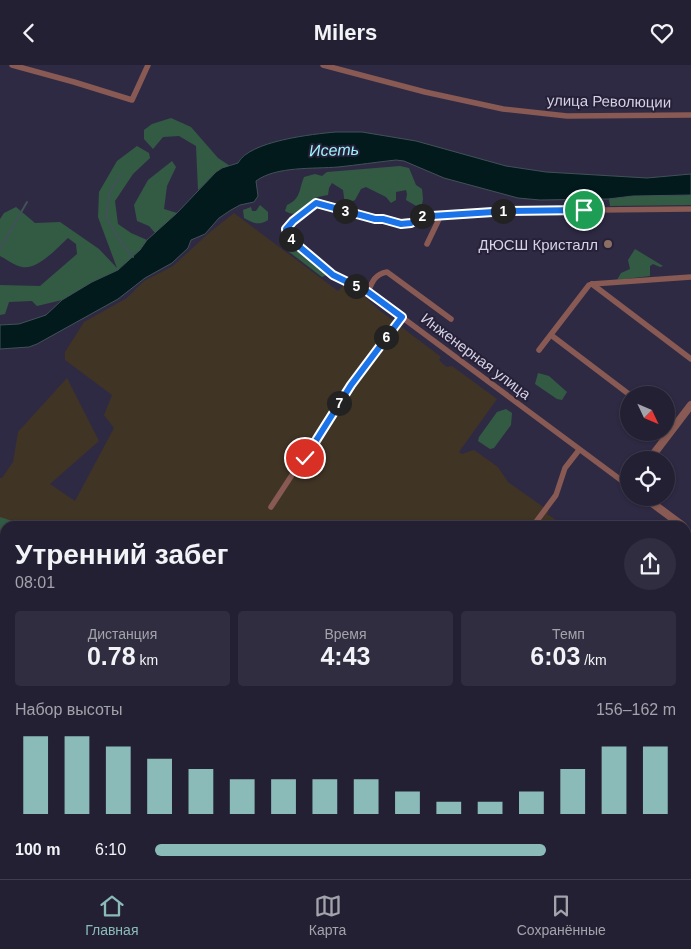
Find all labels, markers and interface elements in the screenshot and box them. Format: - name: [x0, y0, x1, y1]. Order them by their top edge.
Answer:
- icon: back: [15, 19, 43, 47]
- icon: heart: [648, 19, 676, 47]
- text: Milers: [314, 20, 377, 45]
- street label: улица Революции: [547, 91, 671, 111]
- water label: Исеть: [309, 141, 359, 159]
- pin: [563, 189, 605, 231]
- icon: arrive: [570, 196, 598, 224]
- pin: 3: [332, 199, 358, 223]
- pin: 1: [490, 199, 516, 223]
- text: 3: [342, 203, 349, 219]
- pin: 2: [410, 203, 434, 229]
- text: 1: [500, 203, 507, 219]
- text: 2: [419, 208, 426, 224]
- pin: 4: [278, 227, 304, 251]
- text: 4: [288, 231, 295, 247]
- place label: ДЮСШ Кристалл: [479, 236, 598, 253]
- marker: ДЮСШ Кристалл: [602, 238, 614, 250]
- pin: 5: [344, 273, 368, 299]
- text: 5: [353, 278, 360, 294]
- street label: Инженерная улица: [418, 309, 535, 403]
- pin: 6: [374, 325, 398, 349]
- text: 6: [383, 329, 390, 345]
- north arrow: [620, 386, 675, 441]
- map controls: [620, 386, 675, 506]
- pin: 7: [326, 391, 352, 415]
- text: 7: [336, 395, 343, 411]
- pin: [284, 437, 326, 479]
- icon: check: [291, 444, 319, 472]
- button: locate: [620, 451, 675, 506]
- button: share: [624, 538, 676, 590]
- text: Утренний забег: [15, 539, 229, 570]
- text: 08:01: [15, 574, 55, 591]
- text: Дистанция: [88, 626, 157, 642]
- text: Время: [324, 626, 367, 642]
- text: Темп: [552, 626, 585, 642]
- text: 0.78: [87, 642, 136, 670]
- text: 4:43: [320, 642, 371, 670]
- text: 6:03: [530, 642, 580, 670]
- text: km: [136, 652, 158, 668]
- text: /km: [580, 652, 607, 668]
- text: Набор высоты: [15, 701, 122, 718]
- text: 156–162 m: [596, 701, 676, 718]
- text: 100 m: [15, 841, 60, 858]
- text: 6:10: [95, 841, 126, 858]
- tab: Главная: [85, 892, 138, 938]
- tab: Карта: [309, 892, 346, 938]
- tab: Сохранённые: [517, 892, 606, 938]

